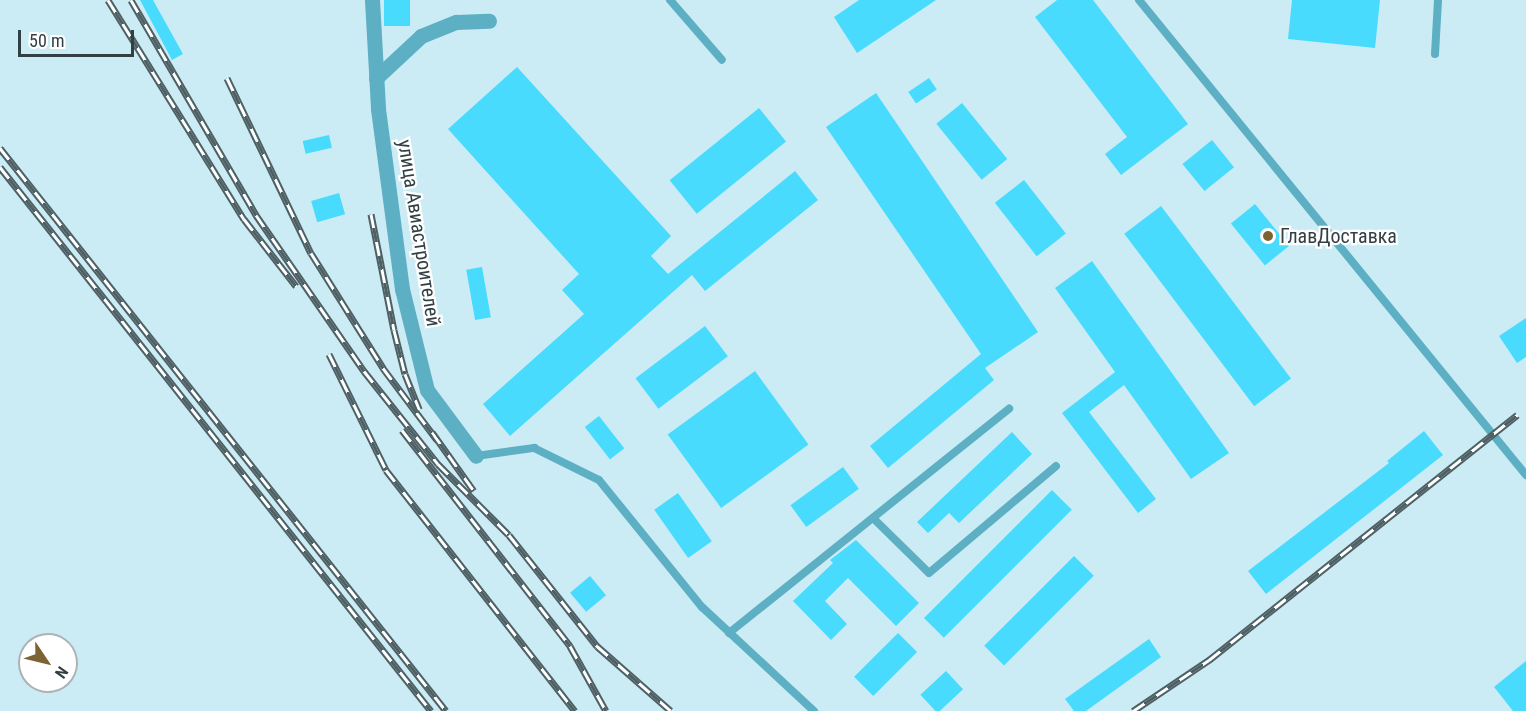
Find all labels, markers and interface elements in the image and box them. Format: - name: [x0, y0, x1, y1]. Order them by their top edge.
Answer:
- scale bar: [21, 18, 136, 56]
- text: 50 m: [29, 30, 64, 51]
- street label: улица Авиастроителей: [392, 138, 446, 328]
- place label: ГлавДоставка: [1280, 224, 1397, 248]
- marker: ГлавДоставка: [1261, 229, 1275, 243]
- north arrow: [18, 633, 78, 693]
- text: N: [51, 663, 72, 682]

